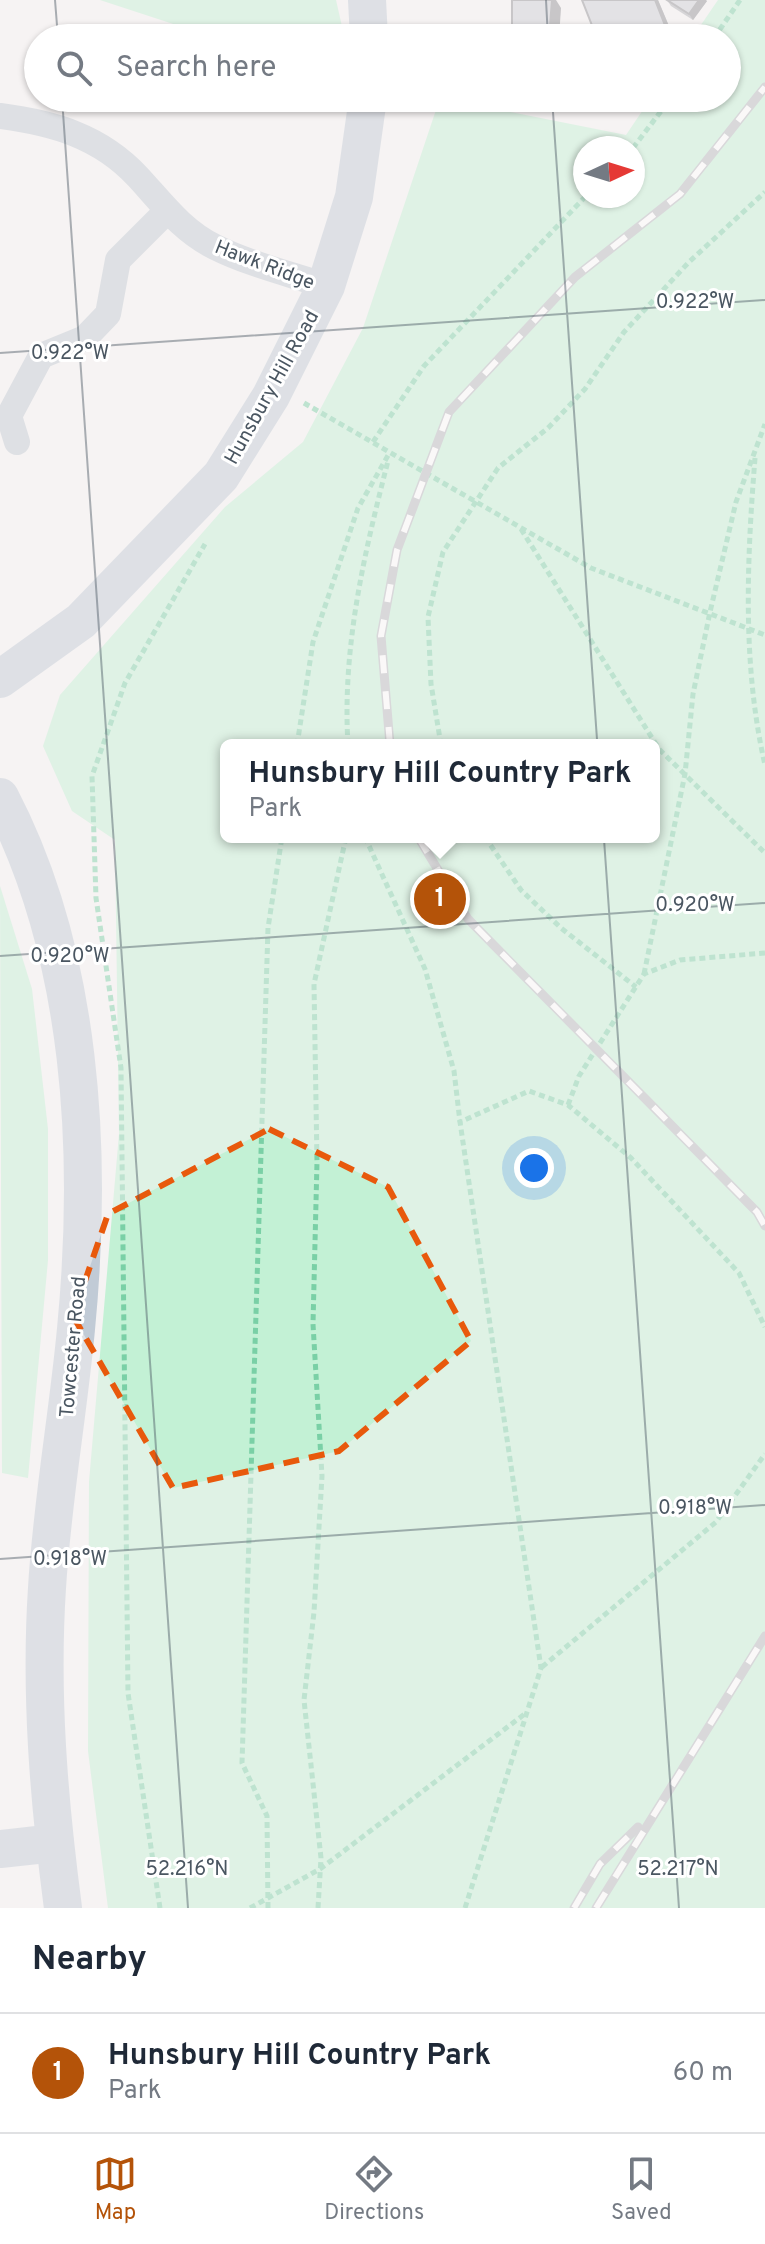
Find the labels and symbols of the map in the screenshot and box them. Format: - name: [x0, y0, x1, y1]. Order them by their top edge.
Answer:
- north arrow: [573, 136, 645, 208]
- street label: Hawk Ridge: [211, 235, 318, 297]
- text: 0.922°W: [656, 290, 734, 316]
- street label: Hunsbury Hill Road: [220, 306, 326, 470]
- text: 0.922°W: [31, 341, 109, 367]
- pin: 1: [414, 869, 466, 929]
- text: 0.920°W: [655, 893, 735, 919]
- text: 0.920°W: [30, 944, 110, 970]
- your location: [514, 1148, 554, 1188]
- street label: Towcester Road: [55, 1275, 93, 1419]
- text: 0.918°W: [658, 1496, 732, 1522]
- text: 0.918°W: [33, 1547, 107, 1573]
- text: 52.216°N: [145, 1857, 229, 1883]
- text: 52.217°N: [637, 1857, 719, 1883]

